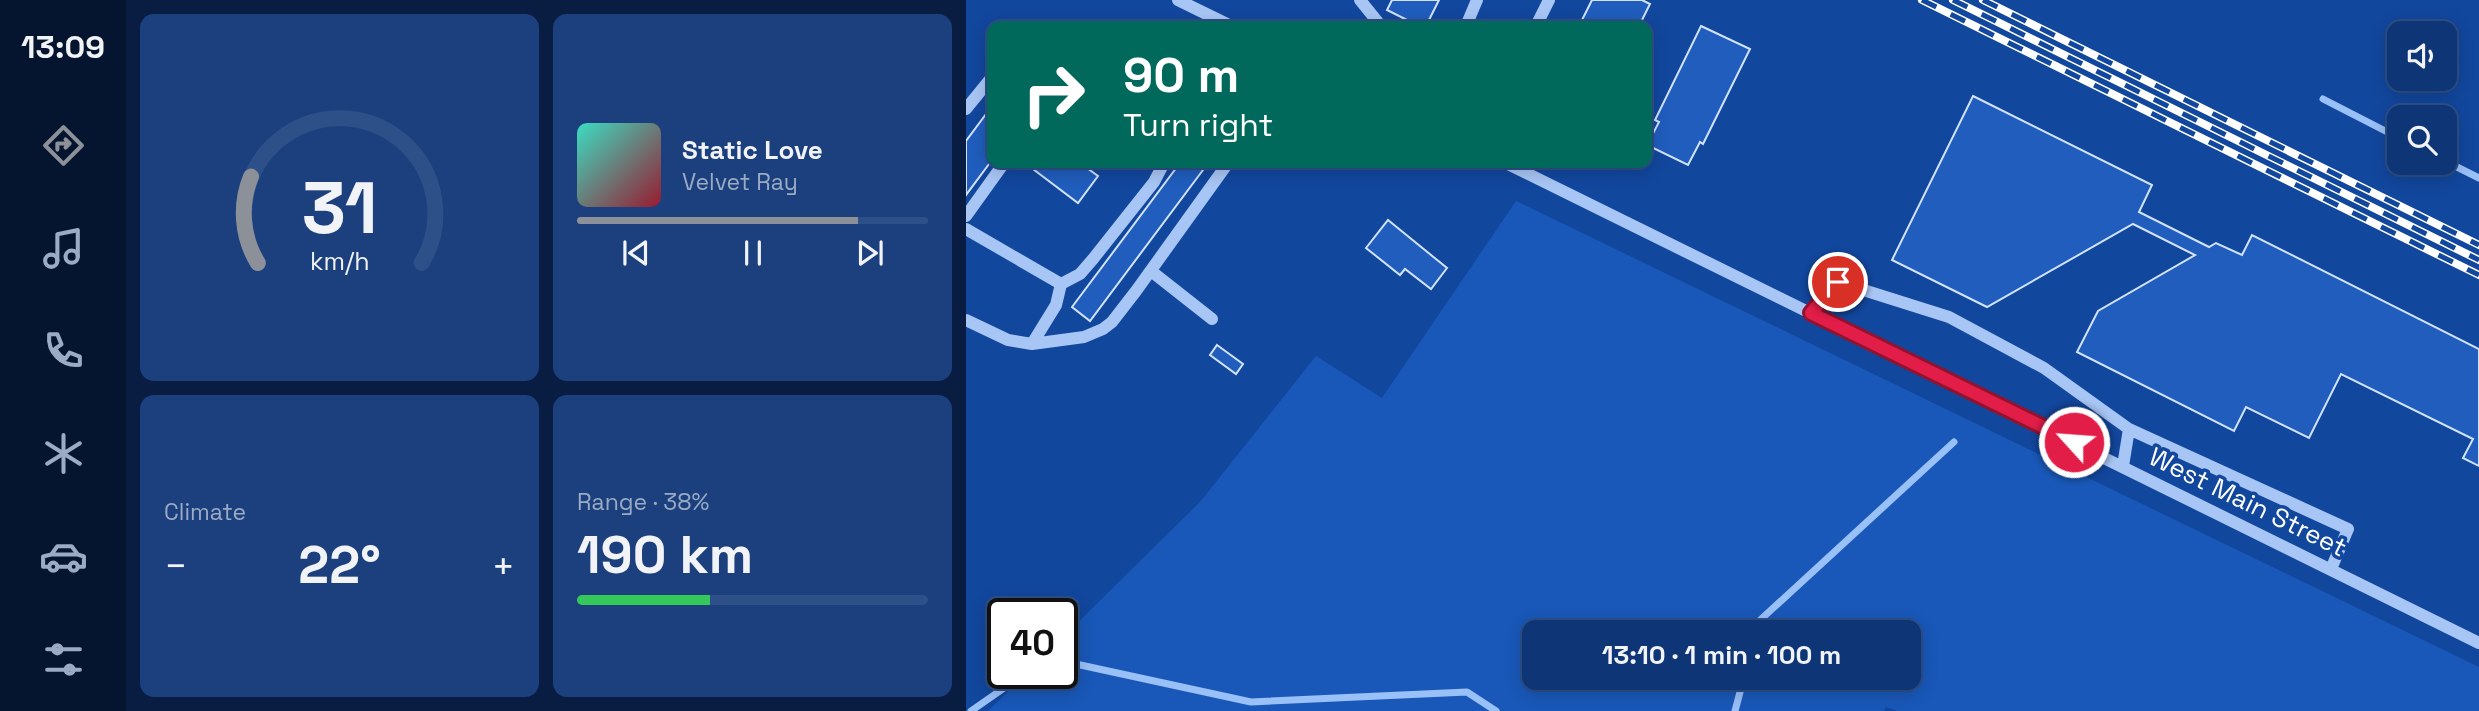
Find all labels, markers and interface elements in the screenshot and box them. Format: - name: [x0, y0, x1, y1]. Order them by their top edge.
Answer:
- map controls: [2387, 21, 2457, 175]
- button: sound: [2387, 21, 2457, 91]
- text: 13:09: [21, 27, 105, 67]
- text: 90 m: [1123, 44, 1239, 106]
- icon: right: [1008, 49, 1099, 140]
- text: Turn right: [1123, 105, 1273, 145]
- button: search: [2387, 105, 2457, 175]
- icon: directions: [39, 121, 88, 170]
- text: Static Love: [682, 133, 823, 167]
- text: 31: [302, 162, 377, 255]
- text: Velvet Ray: [682, 167, 798, 197]
- icon: music: [39, 224, 88, 273]
- icon: previous: [617, 234, 655, 272]
- icon: pause: [734, 234, 772, 272]
- icon: next: [851, 234, 889, 272]
- text: km/h: [310, 245, 369, 277]
- pin: [1808, 252, 1868, 312]
- icon: arrive: [1819, 263, 1857, 301]
- icon: phone: [39, 326, 88, 375]
- position arrow: [2037, 405, 2111, 479]
- icon: climate: [39, 429, 88, 478]
- street label: West Main Street: [2144, 439, 2352, 565]
- text: Range · 38%: [577, 487, 709, 517]
- text: Climate: [164, 497, 246, 527]
- text: 190 km: [577, 522, 753, 588]
- icon: car: [39, 532, 88, 581]
- text: 22°: [298, 532, 381, 598]
- text: −: [164, 542, 188, 590]
- text: +: [491, 542, 515, 590]
- speed limit sign: 40: [987, 598, 1078, 689]
- icon: filters: [39, 635, 88, 684]
- text: 13:10 · 1 min · 100 m: [1602, 638, 1841, 672]

